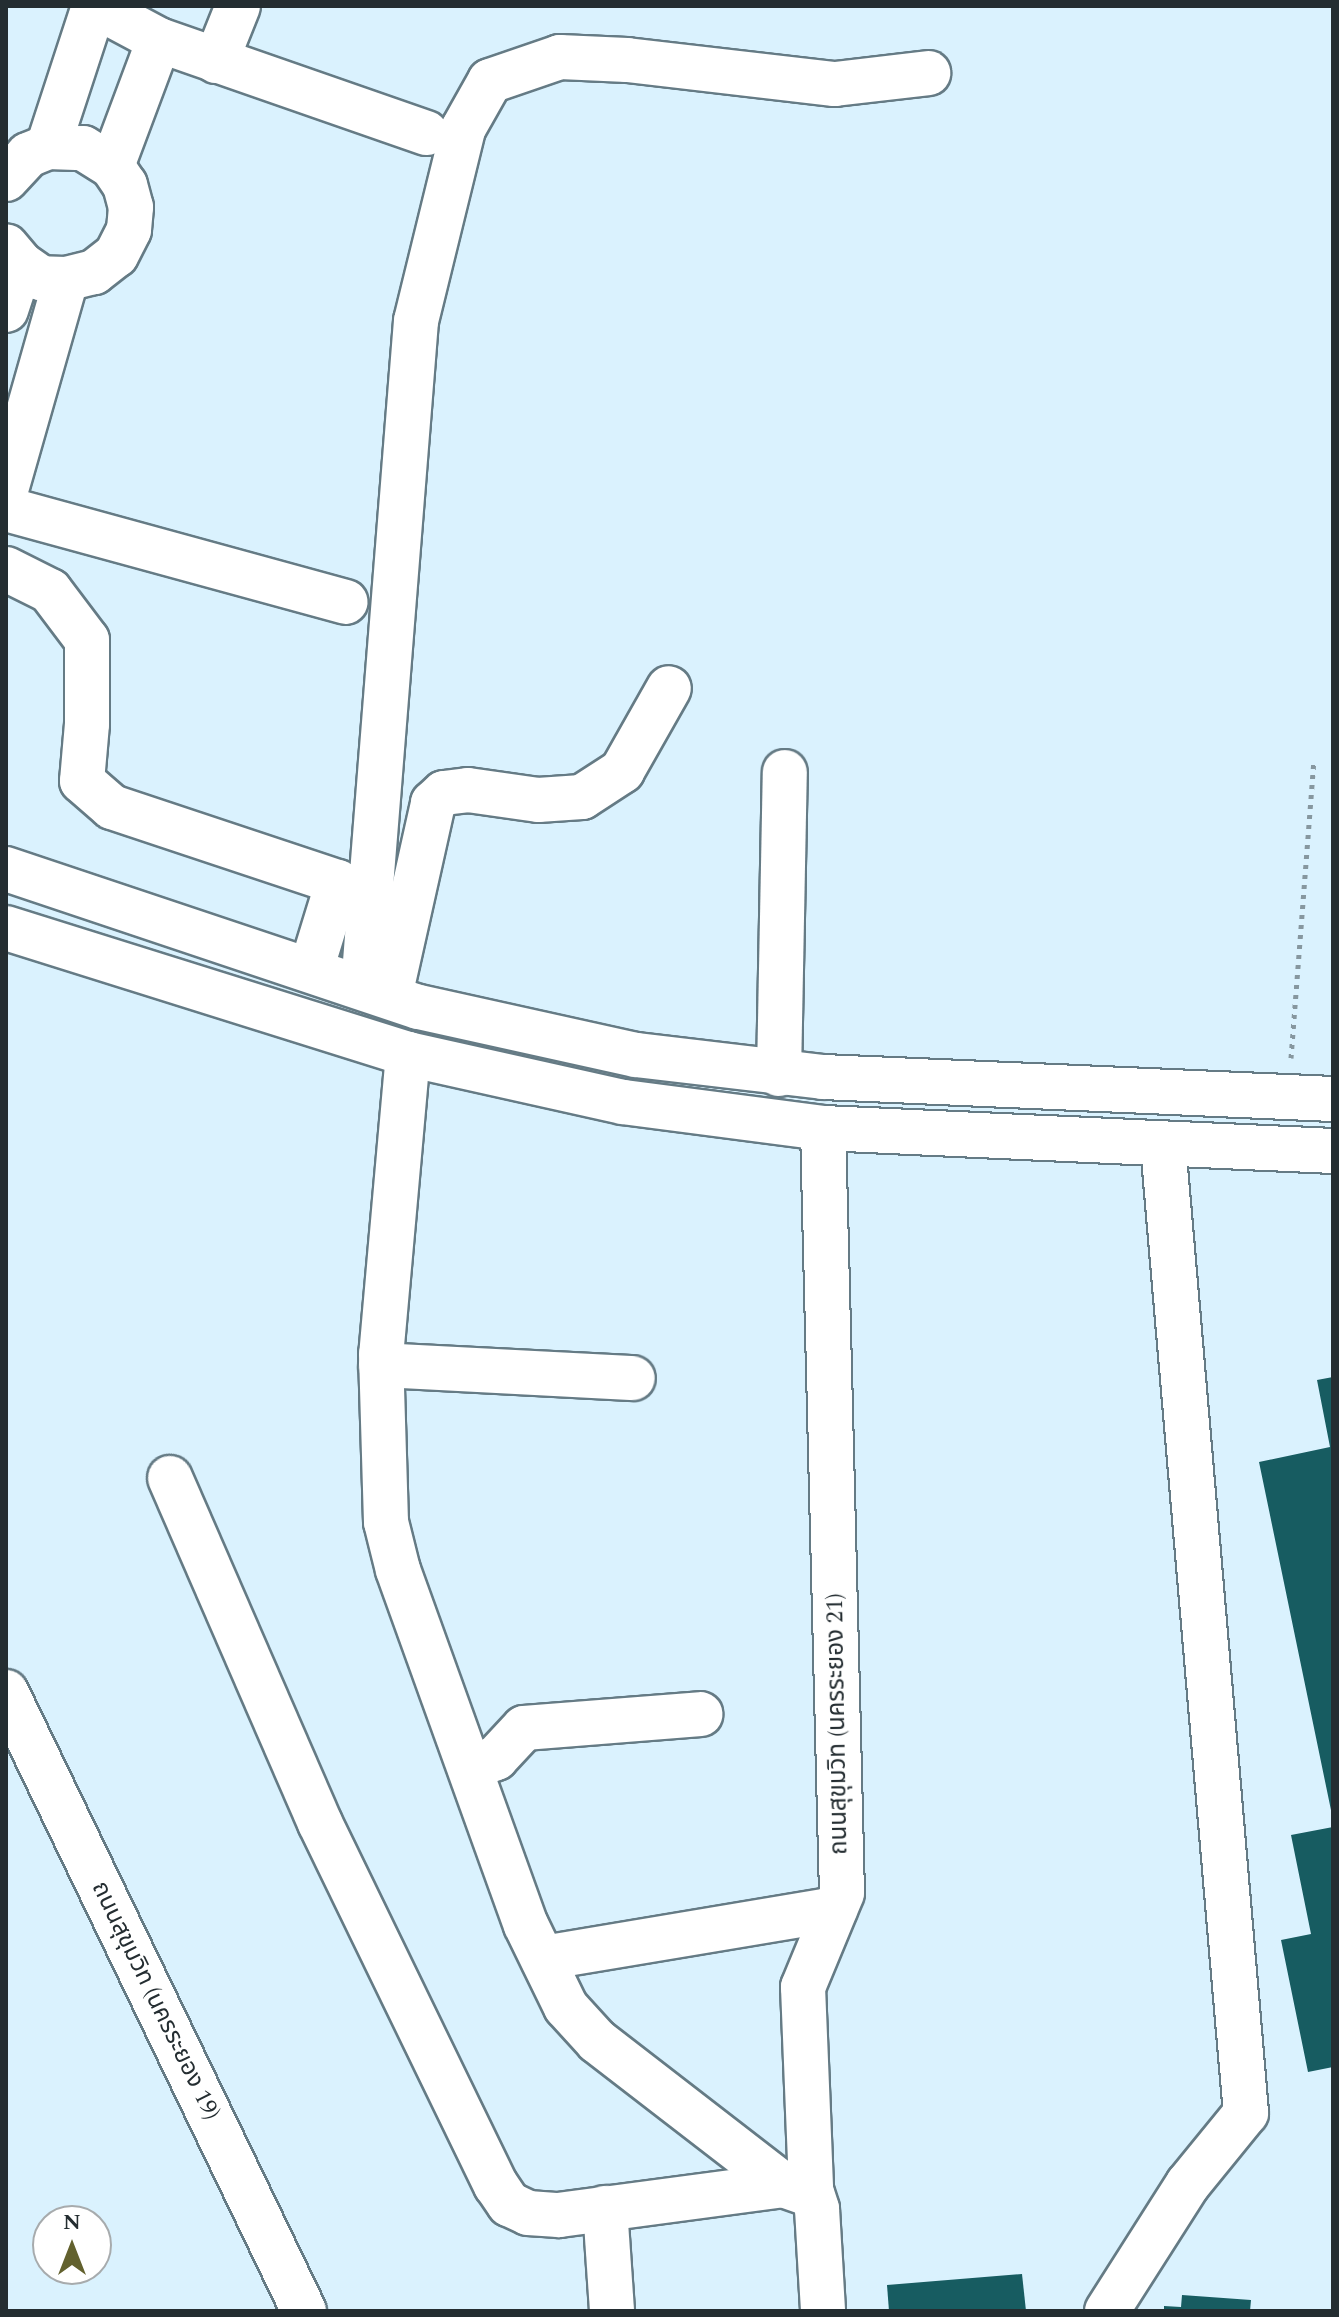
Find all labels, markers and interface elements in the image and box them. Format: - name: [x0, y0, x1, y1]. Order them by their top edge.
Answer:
- street label: ถนนสุขุมวิท (นครระยอง 21): [821, 1593, 855, 1855]
- street label: ถนนสุขุมวิท (นครระยอง 19): [85, 1877, 225, 2125]
- north arrow: [32, 2205, 112, 2285]
- text: N: [63, 2206, 81, 2239]

